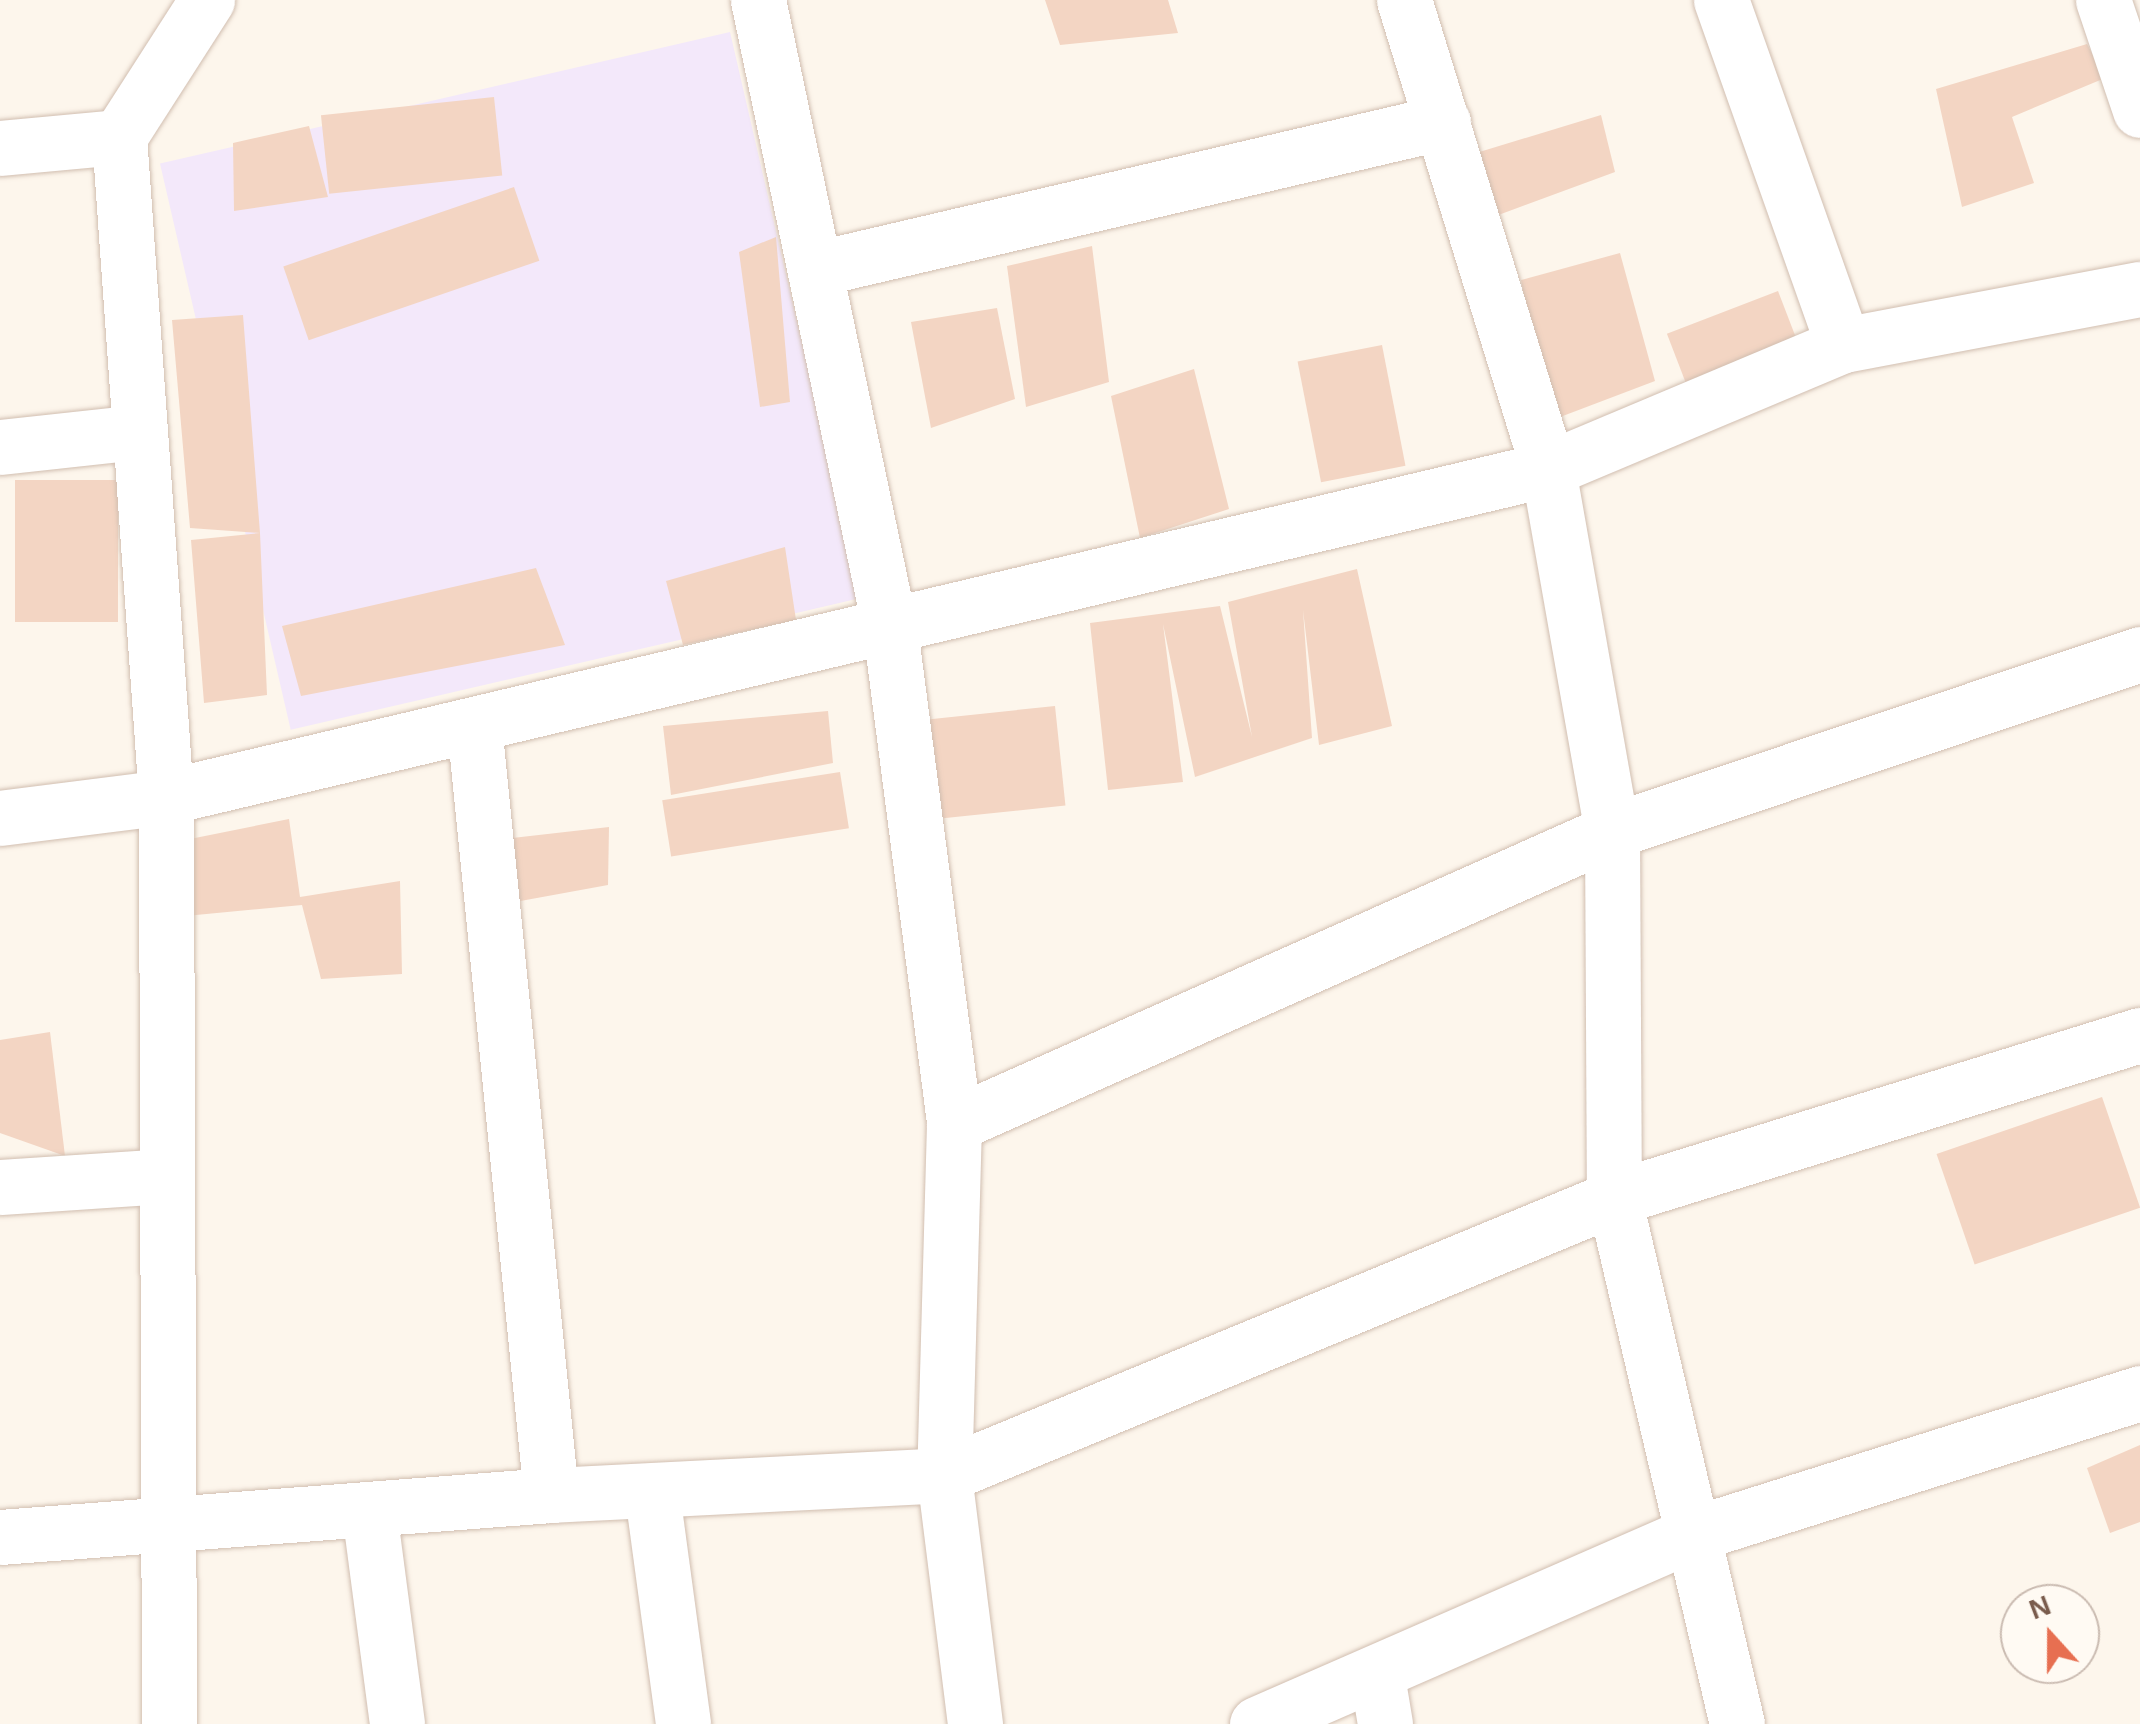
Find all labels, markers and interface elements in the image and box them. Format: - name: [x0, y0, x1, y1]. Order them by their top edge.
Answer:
- north arrow: [2000, 1584, 2100, 1684]
- text: N: [2025, 1589, 2055, 1625]

